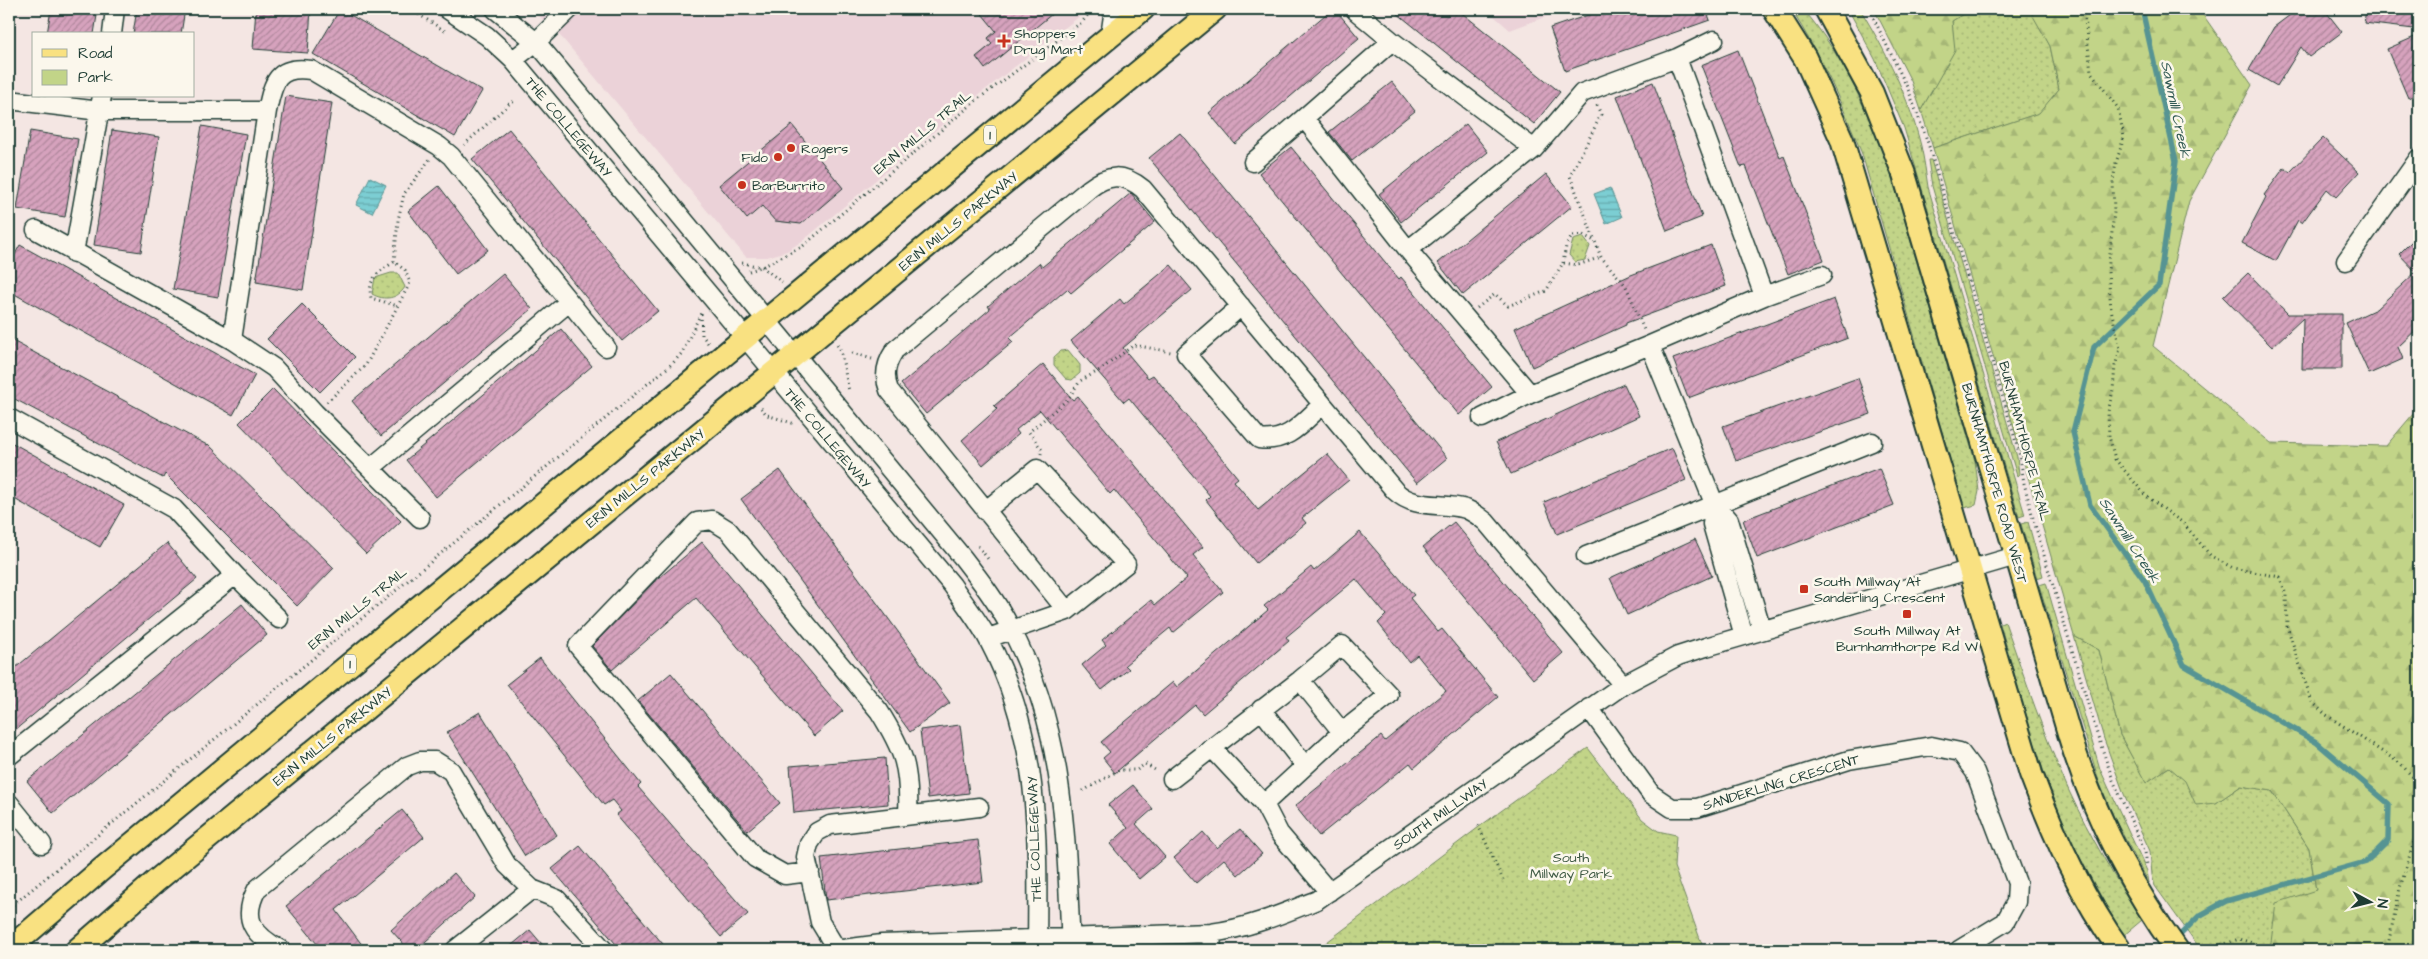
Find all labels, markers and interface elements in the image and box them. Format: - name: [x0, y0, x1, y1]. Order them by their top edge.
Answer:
- place label: Shoppers Drug Mart: [1014, 24, 1083, 60]
- legend: [32, 32, 195, 98]
- marker: Shoppers Drug Mart: [998, 35, 1010, 47]
- text: Road: [78, 43, 113, 64]
- water label: Sawmill Creek: [2155, 59, 2196, 160]
- text: Park: [78, 67, 113, 88]
- street label: THE COLLEGEWAY: [520, 73, 617, 183]
- street label: ERIN MILLS TRAIL: [870, 86, 976, 180]
- road number: 1: [984, 126, 996, 144]
- place label: Rogers: [801, 139, 848, 159]
- marker: Rogers: [785, 142, 797, 154]
- place label: Fido: [741, 148, 768, 168]
- marker: Fido: [772, 151, 784, 163]
- street label: ERIN MILLS PARKWAY: [895, 167, 1023, 276]
- place label: BarBurrito: [752, 176, 825, 196]
- marker: BarBurrito: [736, 179, 748, 191]
- street label: BURNHAMTHORPE TRAIL: [1993, 359, 2055, 524]
- street label: BURNHAMTHORPE ROAD WEST: [1956, 381, 2032, 586]
- street label: THE COLLEGEWAY: [779, 384, 876, 494]
- street label: ERIN MILLS PARKWAY: [582, 424, 710, 533]
- water label: Sawmill Creek: [2094, 493, 2166, 588]
- street label: ERIN MILLS TRAIL: [304, 562, 412, 655]
- place label: South Millway At Sanderling Crescent: [1814, 572, 1945, 608]
- marker: South Millway At Sanderling Crescent: [1798, 583, 1810, 595]
- marker: South Millway At Burnhamthorpe Rd W: [1901, 608, 1913, 620]
- place label: South Millway At Burnhamthorpe Rd W: [1836, 621, 1978, 657]
- road number: 1: [344, 654, 356, 674]
- street label: ERIN MILLS PARKWAY: [269, 682, 397, 791]
- street label: SANDERLING CRESCENT: [1700, 750, 1862, 816]
- street label: SOUTH MILLWAY: [1389, 774, 1492, 855]
- street label: THE COLLEGEWAY: [1023, 775, 1047, 902]
- park label: South Millway Park: [1530, 848, 1613, 884]
- north arrow: [2346, 876, 2396, 926]
- text: N: [2371, 898, 2392, 909]

